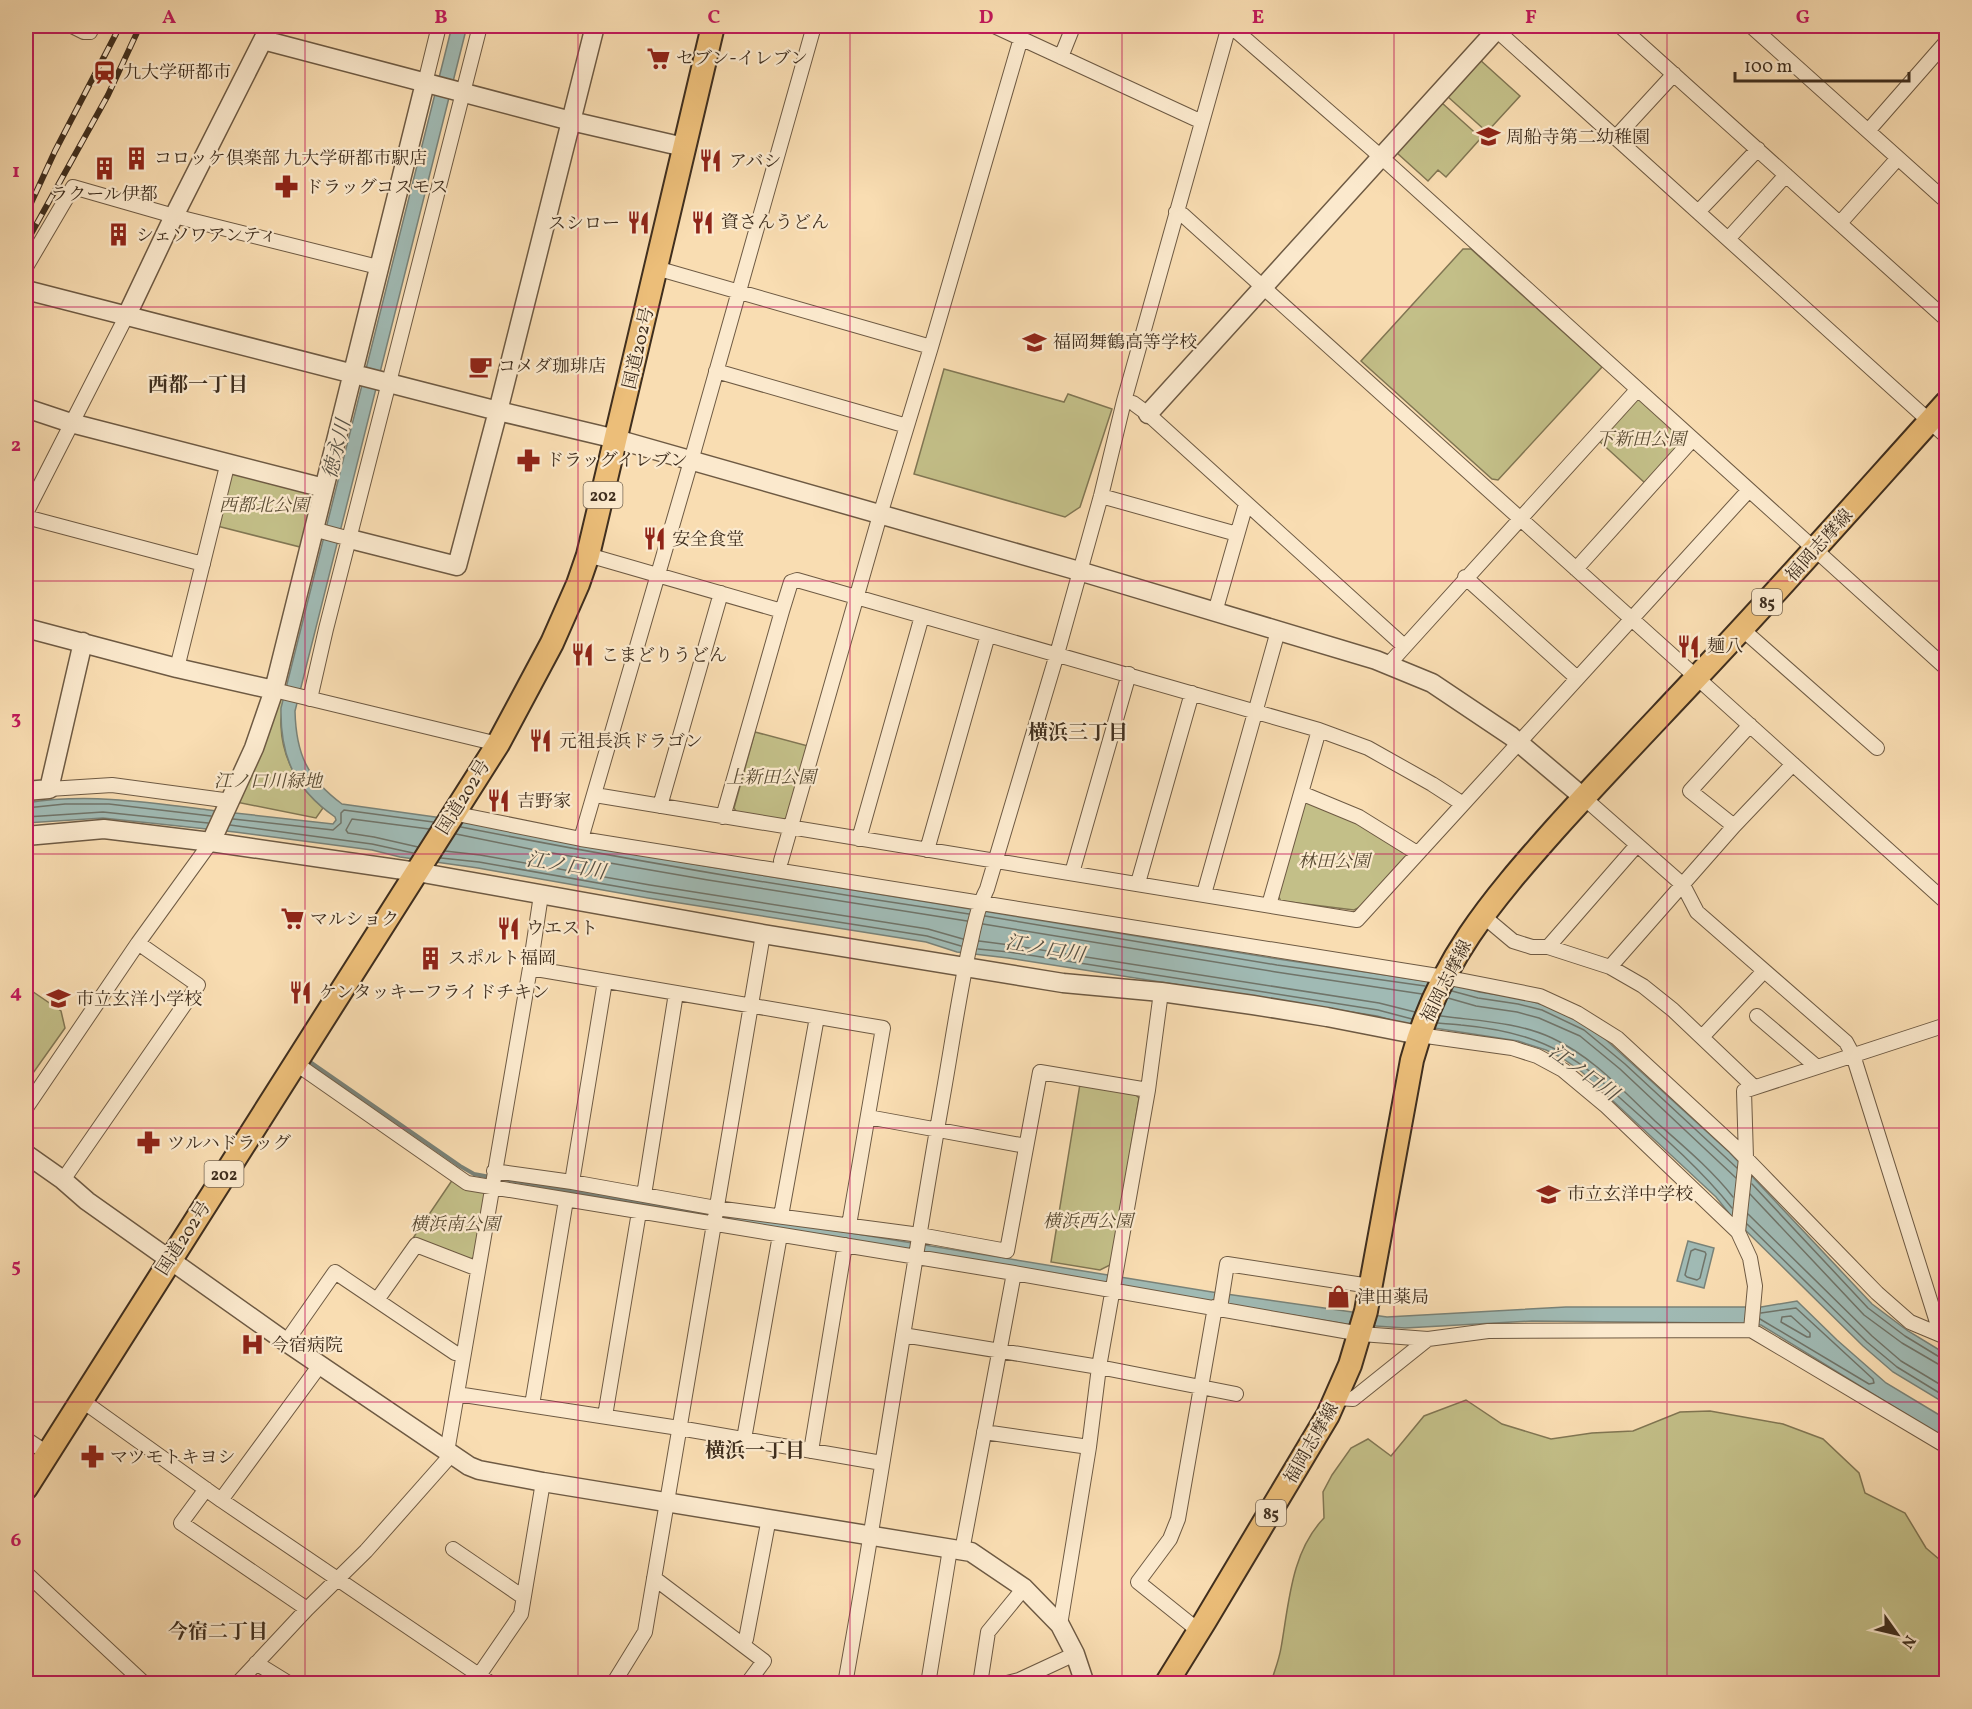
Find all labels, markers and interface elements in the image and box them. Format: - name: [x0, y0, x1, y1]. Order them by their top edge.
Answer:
- text: A: [162, 4, 176, 32]
- text: B: [434, 4, 448, 32]
- text: C: [708, 4, 721, 32]
- text: D: [979, 4, 993, 32]
- text: E: [1252, 4, 1264, 32]
- text: F: [1525, 4, 1537, 32]
- text: G: [1796, 4, 1810, 32]
- supermarket icon: セブン-イレブン: [645, 45, 671, 71]
- scale bar: [1735, 45, 1909, 83]
- place label: セブン-イレブン: [676, 47, 808, 72]
- text: 100 m: [1744, 55, 1793, 80]
- station icon: 九大学研都市: [92, 59, 118, 85]
- place label: 九大学研都市: [123, 61, 231, 86]
- school or university icon: 周船寺第二幼稚園: [1475, 124, 1501, 150]
- place label: 周船寺第二幼稚園: [1506, 126, 1650, 151]
- building icon: コロッケ倶楽部 九大学研都市駅店: [123, 145, 149, 171]
- place label: コロッケ倶楽部 九大学研都市駅店: [154, 147, 427, 172]
- restaurant icon: アバシ: [698, 148, 724, 174]
- place label: アバシ: [729, 150, 782, 175]
- building icon: ラクール伊都: [91, 155, 117, 181]
- text: 1: [12, 158, 20, 186]
- pharmacy icon: ドラッグコスモス: [274, 174, 300, 200]
- place label: ドラッグコスモス: [305, 176, 448, 201]
- place label: ラクール伊都: [50, 183, 158, 208]
- restaurant icon: 資さんうどん: [690, 209, 716, 235]
- restaurant icon: スシロー: [625, 210, 651, 236]
- place label: 資さんうどん: [721, 211, 829, 236]
- place label: スシロー: [548, 212, 620, 237]
- building icon: シェソワアンティ: [105, 222, 131, 248]
- place label: シェソワアンティ: [136, 224, 277, 249]
- street label: 国道202号: [618, 305, 661, 392]
- school or university icon: 福岡舞鶴高等学校: [1022, 329, 1048, 355]
- place label: 福岡舞鶴高等学校: [1053, 331, 1197, 356]
- cafe icon: コメダ珈琲店: [467, 353, 493, 379]
- place label: コメダ珈琲店: [498, 355, 606, 380]
- district label: 西都一丁目: [148, 372, 248, 400]
- water label: 徳永川: [317, 415, 359, 482]
- park label: 下新田公園: [1596, 428, 1689, 453]
- text: 2: [11, 432, 21, 460]
- pharmacy icon: ドラッグイレブン: [515, 447, 541, 473]
- place label: ドラッグイレブン: [546, 449, 688, 474]
- road number: 202: [584, 482, 622, 508]
- park label: 西都北公園: [219, 494, 312, 519]
- street label: 福岡志摩線: [1781, 504, 1860, 588]
- restaurant icon: 安全食堂: [641, 526, 667, 552]
- place label: 安全食堂: [672, 528, 744, 553]
- road number: 85: [1752, 589, 1782, 615]
- restaurant icon: 麺八: [1676, 633, 1702, 659]
- place label: 麺八: [1707, 635, 1743, 660]
- restaurant icon: こまどりうどん: [570, 642, 596, 668]
- place label: こまどりうどん: [601, 644, 727, 669]
- text: 3: [11, 705, 21, 733]
- district label: 横浜三丁目: [1028, 720, 1128, 748]
- restaurant icon: 元祖長浜ドラゴン: [528, 728, 554, 754]
- place label: 元祖長浜ドラゴン: [559, 730, 703, 755]
- street label: 国道202号: [431, 756, 497, 840]
- park label: 上新田公園: [726, 766, 819, 791]
- park label: 江ノ口川緑地: [214, 770, 324, 795]
- restaurant icon: 吉野家: [486, 788, 512, 814]
- place label: 吉野家: [517, 790, 571, 815]
- water label: 江ノ口川: [524, 846, 609, 888]
- park label: 林田公園: [1298, 850, 1373, 875]
- supermarket icon: マルショク: [279, 906, 305, 932]
- place label: マルショク: [310, 908, 399, 933]
- restaurant icon: ウエスト: [495, 915, 521, 941]
- place label: ウエスト: [526, 917, 598, 942]
- water label: 江ノ口川: [1003, 929, 1088, 971]
- street label: 福岡志摩線: [1416, 936, 1479, 1027]
- building icon: スポルト福岡: [417, 945, 443, 971]
- place label: スポルト福岡: [448, 947, 556, 972]
- text: 4: [10, 979, 22, 1007]
- restaurant icon: ケンタッキーフライドチキン: [288, 979, 314, 1005]
- place label: ケンタッキーフライドチキン: [319, 981, 550, 1006]
- school or university icon: 市立玄洋小学校: [45, 986, 71, 1012]
- place label: 市立玄洋小学校: [76, 988, 202, 1013]
- water label: 江ノ口川: [1542, 1039, 1625, 1110]
- pharmacy icon: ツルハドラッグ: [136, 1130, 162, 1156]
- place label: ツルハドラッグ: [167, 1132, 291, 1157]
- road number: 202: [204, 1161, 244, 1187]
- school or university icon: 市立玄洋中学校: [1536, 1181, 1562, 1207]
- place label: 市立玄洋中学校: [1567, 1183, 1693, 1208]
- street label: 国道202号: [151, 1197, 218, 1281]
- park label: 横浜西公園: [1043, 1210, 1136, 1235]
- park label: 横浜南公園: [410, 1213, 503, 1238]
- text: 5: [11, 1253, 21, 1281]
- shop icon: 津田薬局: [1326, 1284, 1352, 1310]
- place label: 津田薬局: [1357, 1286, 1429, 1311]
- hospital icon: 今宿病院: [240, 1332, 266, 1358]
- place label: 今宿病院: [271, 1334, 343, 1359]
- street label: 福岡志摩線: [1279, 1399, 1346, 1489]
- district label: 横浜一丁目: [705, 1438, 805, 1466]
- pharmacy icon: マツモトキヨシ: [79, 1444, 105, 1470]
- place label: マツモトキヨシ: [110, 1446, 235, 1471]
- road number: 85: [1256, 1500, 1286, 1526]
- text: 6: [11, 1527, 22, 1555]
- north arrow: [1867, 1604, 1927, 1664]
- district label: 今宿二丁目: [168, 1619, 268, 1647]
- text: N: [1895, 1630, 1920, 1653]

